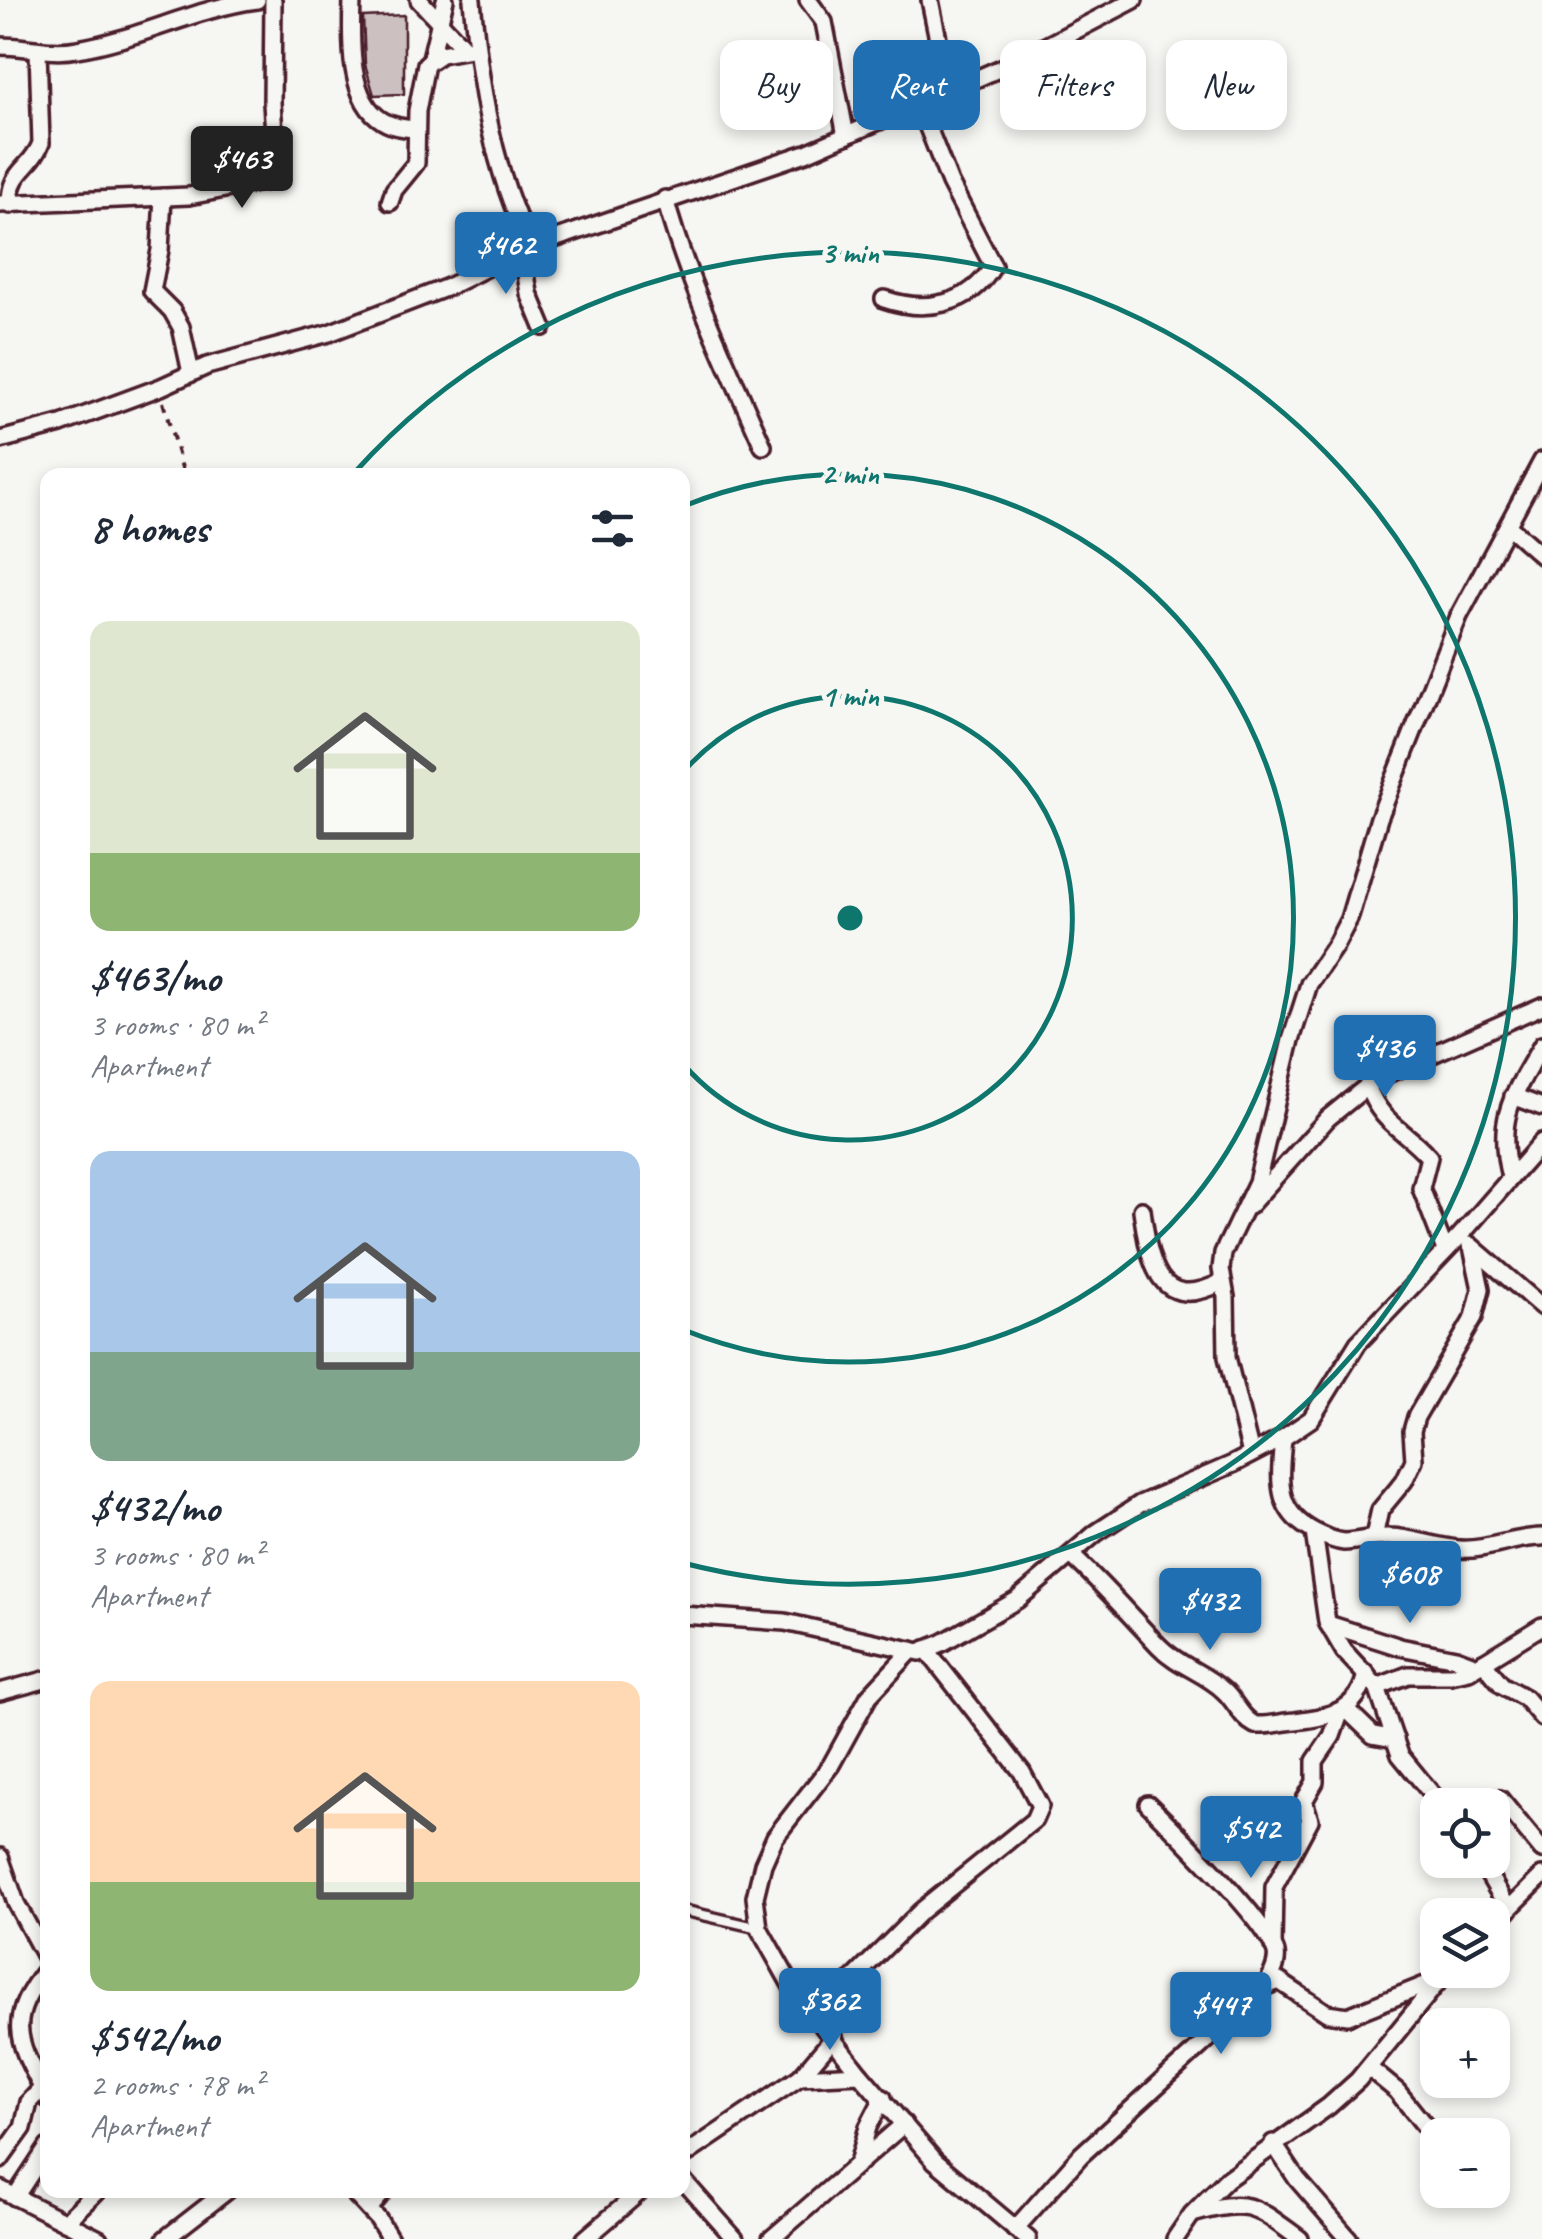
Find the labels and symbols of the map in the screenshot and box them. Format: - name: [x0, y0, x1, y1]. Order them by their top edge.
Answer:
- pin: $463: [183, 126, 301, 211]
- pin: $462: [447, 212, 565, 297]
- text: 3 min: [821, 234, 880, 272]
- text: 2 min: [821, 455, 880, 493]
- text: 1 min: [821, 677, 880, 715]
- centre of rings: [832, 900, 868, 936]
- pin: $436: [1326, 1015, 1444, 1100]
- pin: $608: [1351, 1541, 1469, 1626]
- pin: $432: [1151, 1568, 1269, 1653]
- pin: $542: [1192, 1796, 1310, 1881]
- pin: $362: [771, 1968, 889, 2053]
- pin: $447: [1162, 1972, 1280, 2057]

